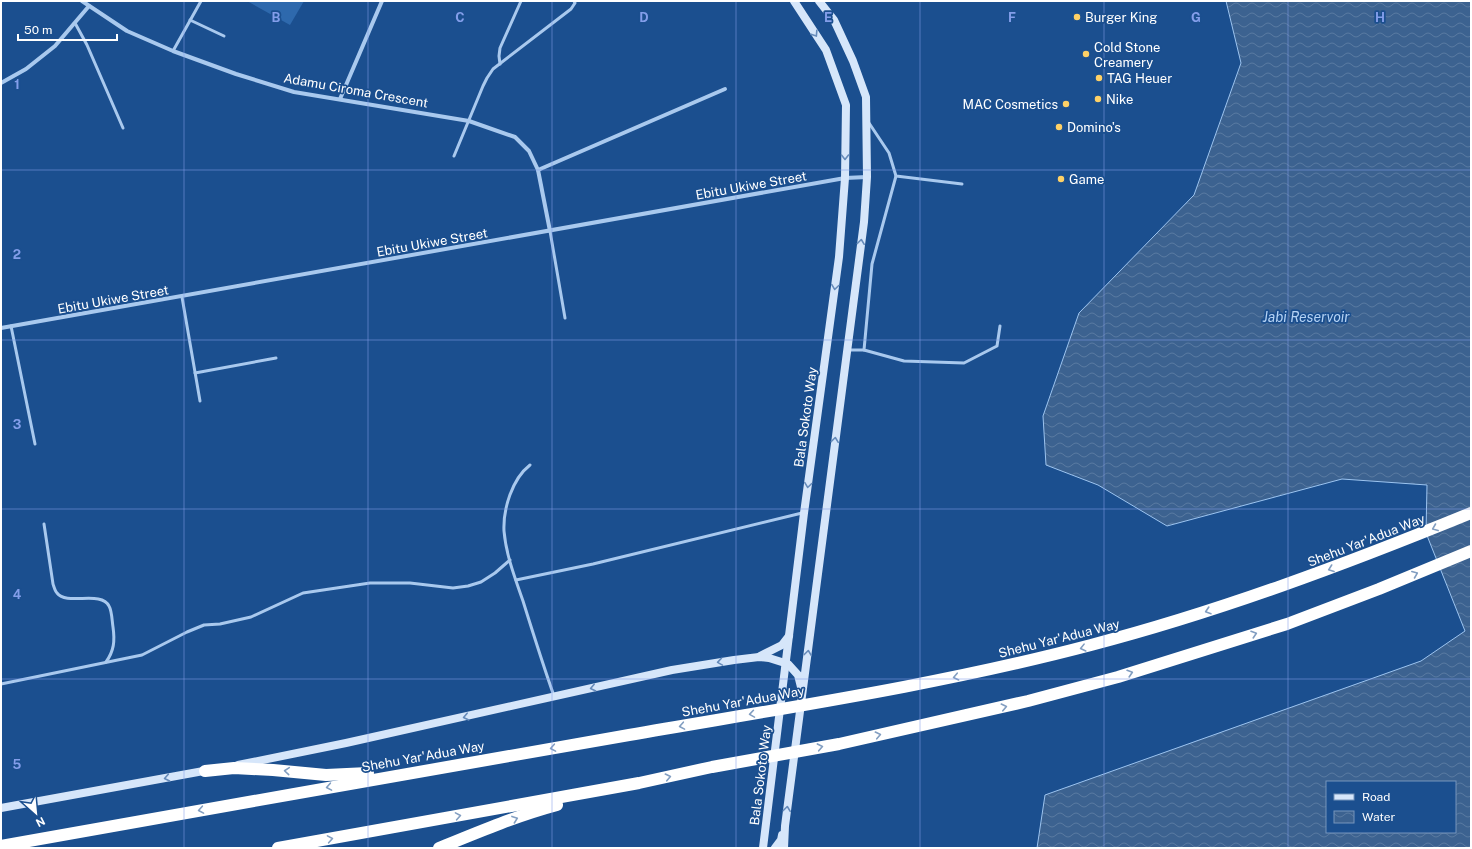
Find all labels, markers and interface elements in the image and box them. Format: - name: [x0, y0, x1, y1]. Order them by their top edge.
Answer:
- text: B: [272, 10, 281, 25]
- text: C: [455, 10, 465, 25]
- text: D: [639, 10, 649, 25]
- text: E: [824, 10, 832, 25]
- text: F: [1008, 10, 1016, 25]
- place label: Burger King: [1085, 10, 1157, 25]
- text: G: [1191, 10, 1201, 25]
- text: H: [1375, 10, 1385, 25]
- marker: Burger King: [1072, 12, 1082, 22]
- scale bar: [18, 16, 117, 42]
- text: 50 m: [24, 23, 52, 37]
- one-way arrow: [811, 29, 818, 36]
- place label: Cold Stone Creamery: [1094, 40, 1160, 70]
- marker: Cold Stone Creamery: [1081, 49, 1091, 59]
- street label: Adamu Ciroma Crescent: [282, 70, 429, 111]
- place label: TAG Heuer: [1107, 71, 1172, 86]
- marker: TAG Heuer: [1094, 73, 1104, 83]
- text: 1: [14, 77, 20, 92]
- place label: Nike: [1106, 92, 1133, 107]
- marker: Nike: [1093, 94, 1103, 104]
- place label: MAC Cosmetics: [963, 97, 1058, 112]
- marker: MAC Cosmetics: [1061, 99, 1071, 109]
- place label: Domino's: [1067, 120, 1121, 135]
- marker: Domino's: [1054, 122, 1064, 132]
- one-way arrow: [841, 154, 849, 160]
- street label: Ebitu Ukiwe Street: [694, 168, 808, 203]
- place label: Game: [1069, 172, 1104, 187]
- marker: Game: [1056, 174, 1066, 184]
- street label: Ebitu Ukiwe Street: [375, 225, 489, 260]
- one-way arrow: [856, 239, 865, 245]
- text: 2: [13, 247, 21, 262]
- street label: Ebitu Ukiwe Street: [56, 282, 170, 317]
- one-way arrow: [831, 283, 840, 290]
- water label: Jabi Reservoir: [1262, 309, 1350, 325]
- street label: Bala Sokoto Way: [791, 366, 820, 468]
- text: 3: [13, 417, 22, 432]
- one-way arrow: [830, 437, 839, 443]
- one-way arrow: [804, 482, 813, 488]
- street label: Shehu Yar'Adua Way: [1305, 511, 1427, 570]
- one-way arrow: [1431, 523, 1439, 531]
- one-way arrow: [1327, 564, 1334, 572]
- one-way arrow: [1411, 571, 1418, 579]
- text: 4: [13, 587, 22, 602]
- one-way arrow: [1204, 607, 1211, 615]
- street label: Shehu Yar'Adua Way: [997, 616, 1121, 661]
- one-way arrow: [1250, 631, 1257, 639]
- one-way arrow: [1080, 643, 1086, 651]
- one-way arrow: [803, 649, 812, 656]
- one-way arrow: [717, 657, 723, 666]
- one-way arrow: [1126, 669, 1133, 678]
- one-way arrow: [953, 672, 959, 681]
- one-way arrow: [589, 683, 596, 691]
- street label: Shehu Yar'Adua Way: [680, 683, 806, 720]
- one-way arrow: [1001, 703, 1008, 711]
- one-way arrow: [748, 709, 755, 718]
- one-way arrow: [463, 712, 469, 720]
- one-way arrow: [678, 721, 685, 729]
- street label: Bala Sokoto Way: [747, 724, 774, 826]
- one-way arrow: [874, 732, 881, 740]
- street label: Shehu Yar'Adua Way: [360, 738, 486, 775]
- one-way arrow: [550, 743, 557, 752]
- one-way arrow: [816, 744, 823, 752]
- text: 5: [13, 757, 22, 772]
- one-way arrow: [283, 767, 290, 776]
- one-way arrow: [665, 773, 671, 781]
- one-way arrow: [164, 774, 170, 782]
- legend: [1326, 781, 1456, 833]
- one-way arrow: [326, 783, 332, 791]
- text: Road: [1362, 790, 1390, 804]
- north arrow: [16, 793, 56, 833]
- one-way arrow: [198, 805, 204, 814]
- one-way arrow: [782, 806, 791, 812]
- text: Water: [1362, 810, 1396, 824]
- one-way arrow: [455, 812, 461, 820]
- text: N: [34, 815, 47, 829]
- one-way arrow: [511, 815, 518, 823]
- one-way arrow: [327, 835, 333, 843]

